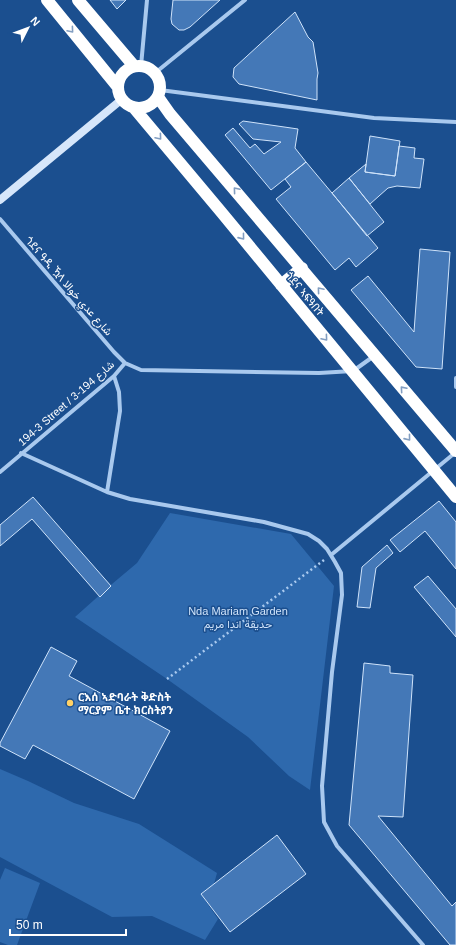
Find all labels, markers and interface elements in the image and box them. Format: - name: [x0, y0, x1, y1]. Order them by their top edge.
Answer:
- north arrow: [8, 8, 48, 48]
- text: N: [28, 14, 43, 28]
- one-way arrow: [67, 26, 74, 33]
- one-way arrow: [155, 133, 162, 140]
- one-way arrow: [233, 188, 240, 195]
- one-way arrow: [238, 233, 245, 240]
- street label: ጎደና ዓዲ ዃላ شارع عدي خوالا: [20, 234, 115, 341]
- street label: ጎደና ኣፍዓበት: [283, 270, 327, 319]
- one-way arrow: [317, 287, 324, 294]
- one-way arrow: [320, 333, 327, 340]
- street label: 194-3 Street / شارع 194-3: [16, 358, 118, 449]
- one-way arrow: [401, 387, 408, 394]
- one-way arrow: [403, 433, 410, 440]
- park label: Nda Mariam Garden حديقة اندا مريم: [188, 605, 288, 632]
- place label: ርእሰ ኣድባራት ቅድስት ማርያም ቤተ ክርስትያን: [78, 691, 174, 716]
- marker: ርእሰ ኣድባራት ቅድስት ማርያም ቤተ ክርስትያን: [65, 698, 75, 708]
- scale bar: [10, 911, 126, 937]
- text: 50 m: [16, 918, 43, 932]

